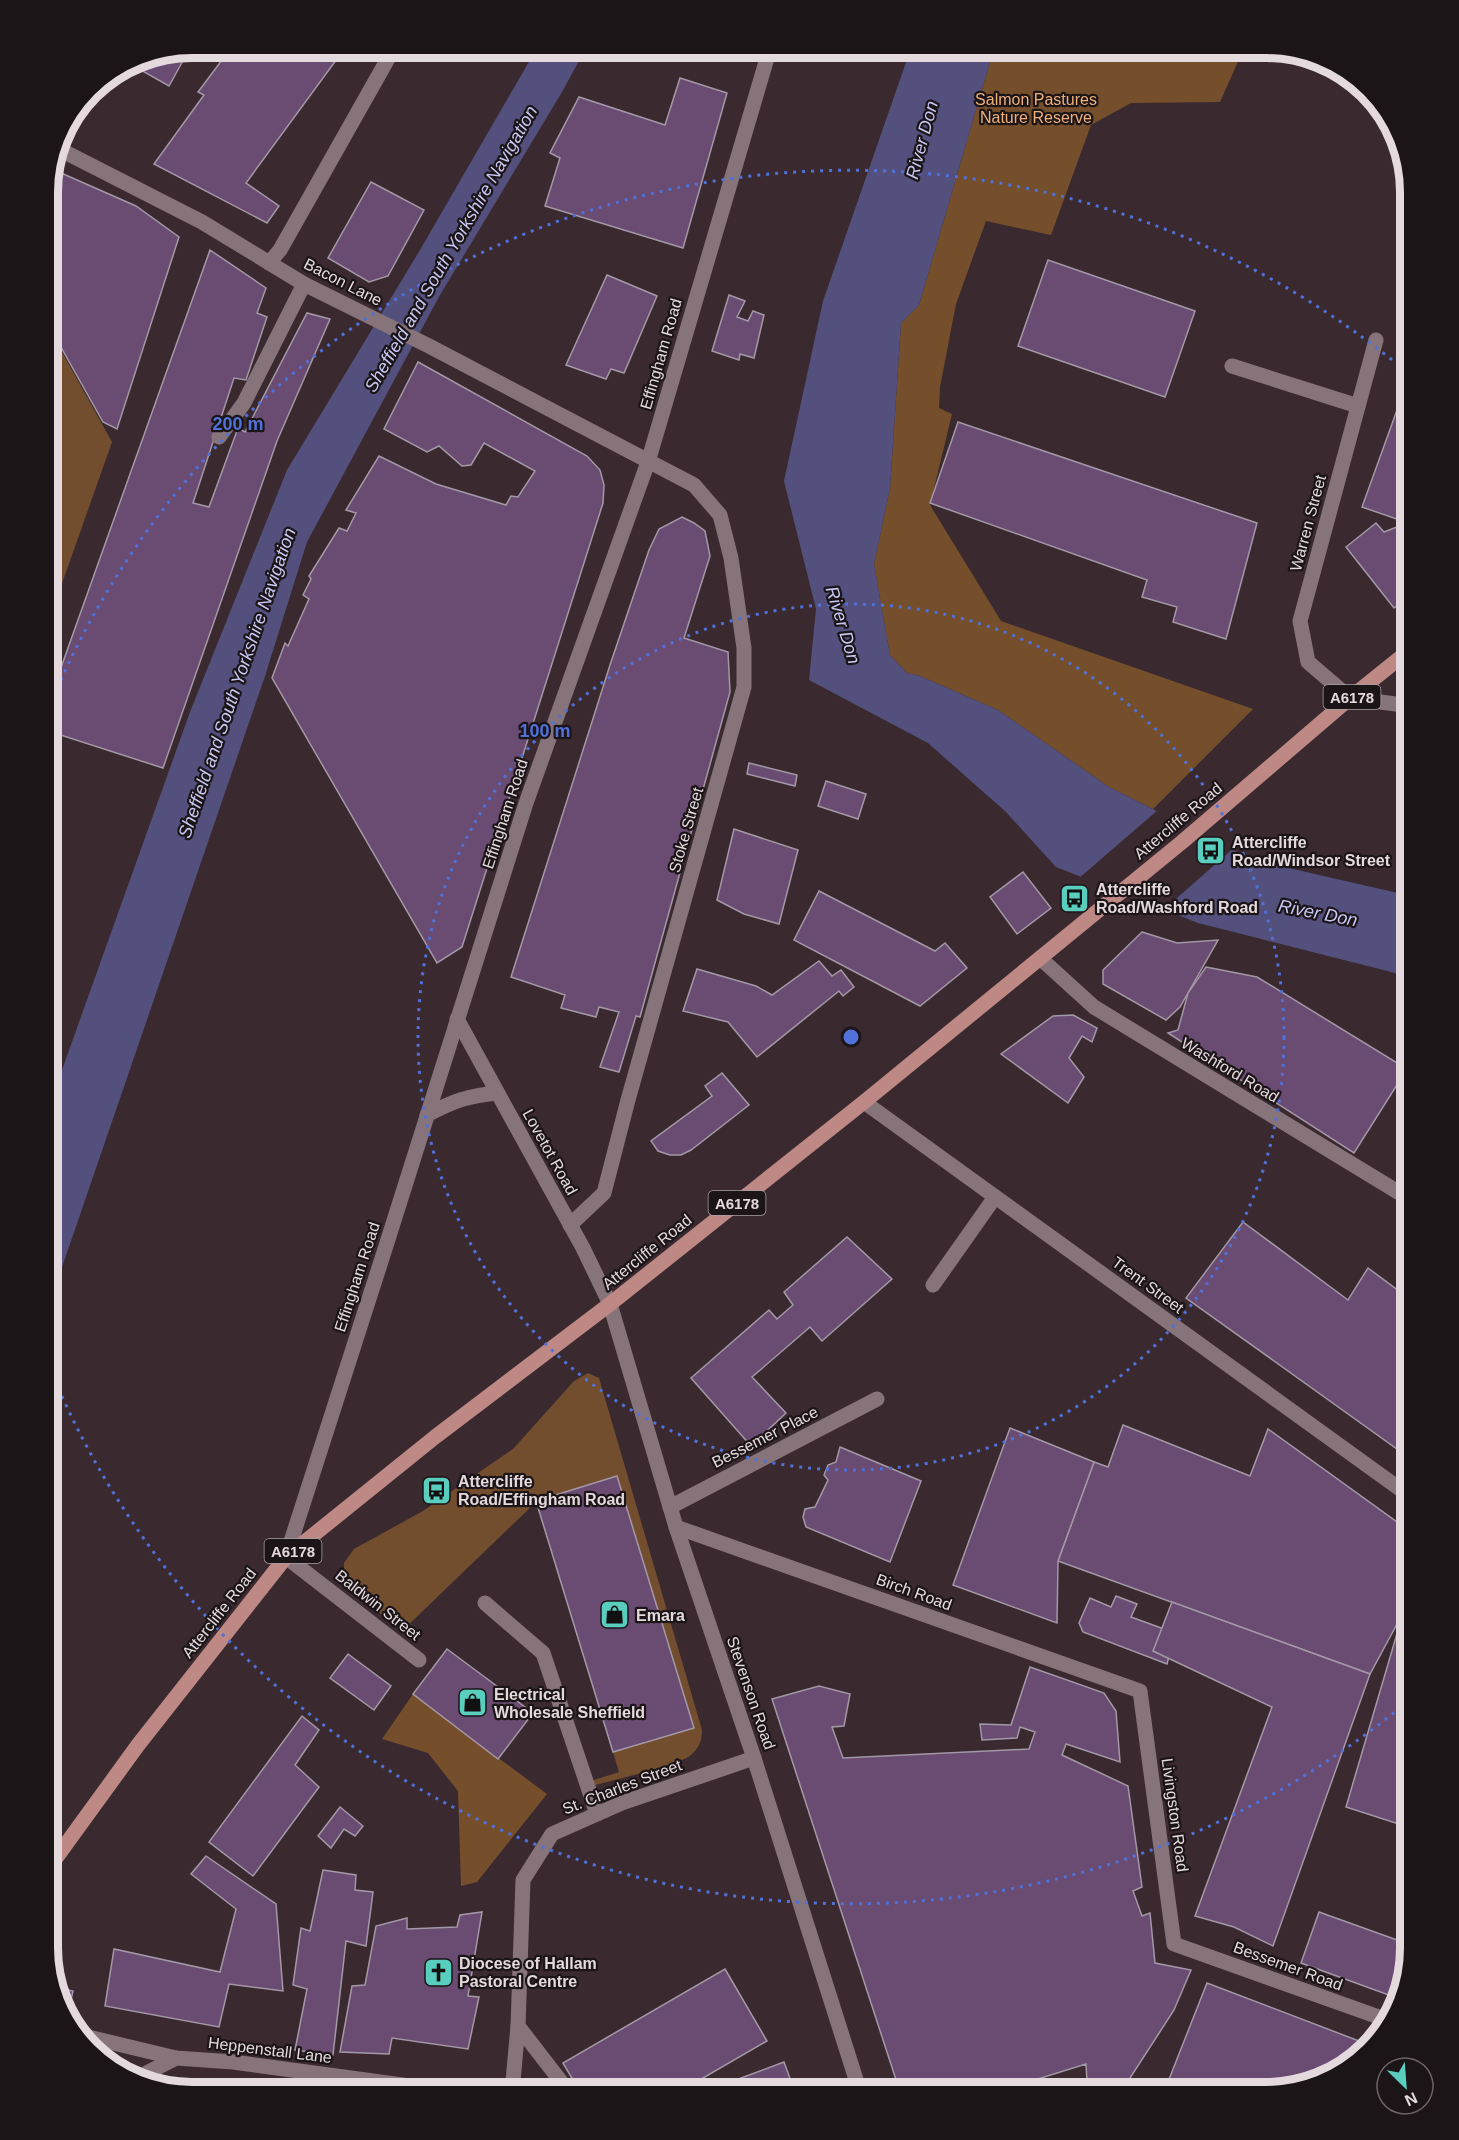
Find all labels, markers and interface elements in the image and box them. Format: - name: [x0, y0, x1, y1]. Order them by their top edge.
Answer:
- park label: Salmon Pastures Nature Reserve: [975, 91, 1097, 126]
- water label: River Don: [902, 99, 942, 181]
- water label: Sheffield and South Yorkshire Navigation: [361, 102, 541, 396]
- street label: Bacon Lane: [301, 255, 385, 309]
- street label: Effingham Road: [637, 297, 685, 411]
- text: 200 m: [212, 414, 264, 434]
- street label: Warren Street: [1287, 472, 1329, 573]
- water label: Sheffield and South Yorkshire Navigation: [174, 525, 300, 841]
- water label: River Don: [822, 584, 864, 666]
- road number: A6178: [1324, 685, 1380, 709]
- text: 100 m: [519, 721, 571, 741]
- street label: Effingham Road: [479, 757, 531, 871]
- street label: Attercliffe Road: [1131, 779, 1225, 863]
- street label: Stoke Street: [666, 785, 706, 875]
- place label: Attercliffe Road/Windsor Street: [1232, 834, 1391, 869]
- bus stop icon: Attercliffe Road/Windsor Street: [1195, 835, 1227, 867]
- place label: Attercliffe Road/Washford Road: [1096, 881, 1258, 916]
- bus stop icon: Attercliffe Road/Washford Road: [1059, 882, 1091, 914]
- water label: River Don: [1277, 896, 1359, 930]
- centre of rings: [841, 1027, 861, 1047]
- street label: Washford Road: [1178, 1034, 1282, 1106]
- street label: Lovetot Road: [519, 1106, 581, 1198]
- road number: A6178: [708, 1191, 766, 1215]
- street label: Attercliffe Road: [599, 1211, 695, 1293]
- street label: Effingham Road: [331, 1220, 383, 1334]
- street label: Trent Street: [1109, 1253, 1187, 1317]
- street label: Bessemer Place: [709, 1403, 821, 1471]
- place label: Attercliffe Road/Effingham Road: [458, 1473, 625, 1508]
- bus stop icon: Attercliffe Road/Effingham Road: [421, 1474, 453, 1506]
- road number: A6178: [264, 1539, 322, 1563]
- street label: Attercliffe Road: [179, 1565, 259, 1661]
- street label: Baldwin Street: [332, 1567, 424, 1644]
- street label: Birch Road: [874, 1570, 954, 1614]
- shop icon: Emara: [599, 1599, 631, 1631]
- place label: Emara: [636, 1607, 685, 1624]
- street label: Stevenson Road: [724, 1634, 778, 1752]
- place label: Electrical Wholesale Sheffield: [494, 1686, 645, 1721]
- shop icon: Electrical Wholesale Sheffield: [457, 1687, 489, 1719]
- street label: St. Charles Street: [560, 1756, 685, 1818]
- street label: Livingston Road: [1159, 1757, 1191, 1873]
- street label: Bessemer Road: [1231, 1938, 1345, 1994]
- place label: Diocese of Hallam Pastoral Centre: [459, 1955, 597, 1990]
- church icon: Diocese of Hallam Pastoral Centre: [422, 1956, 454, 1988]
- street label: Heppenstall Lane: [207, 2034, 333, 2066]
- north arrow: [1375, 2056, 1435, 2116]
- text: N: [1402, 2089, 1420, 2109]

